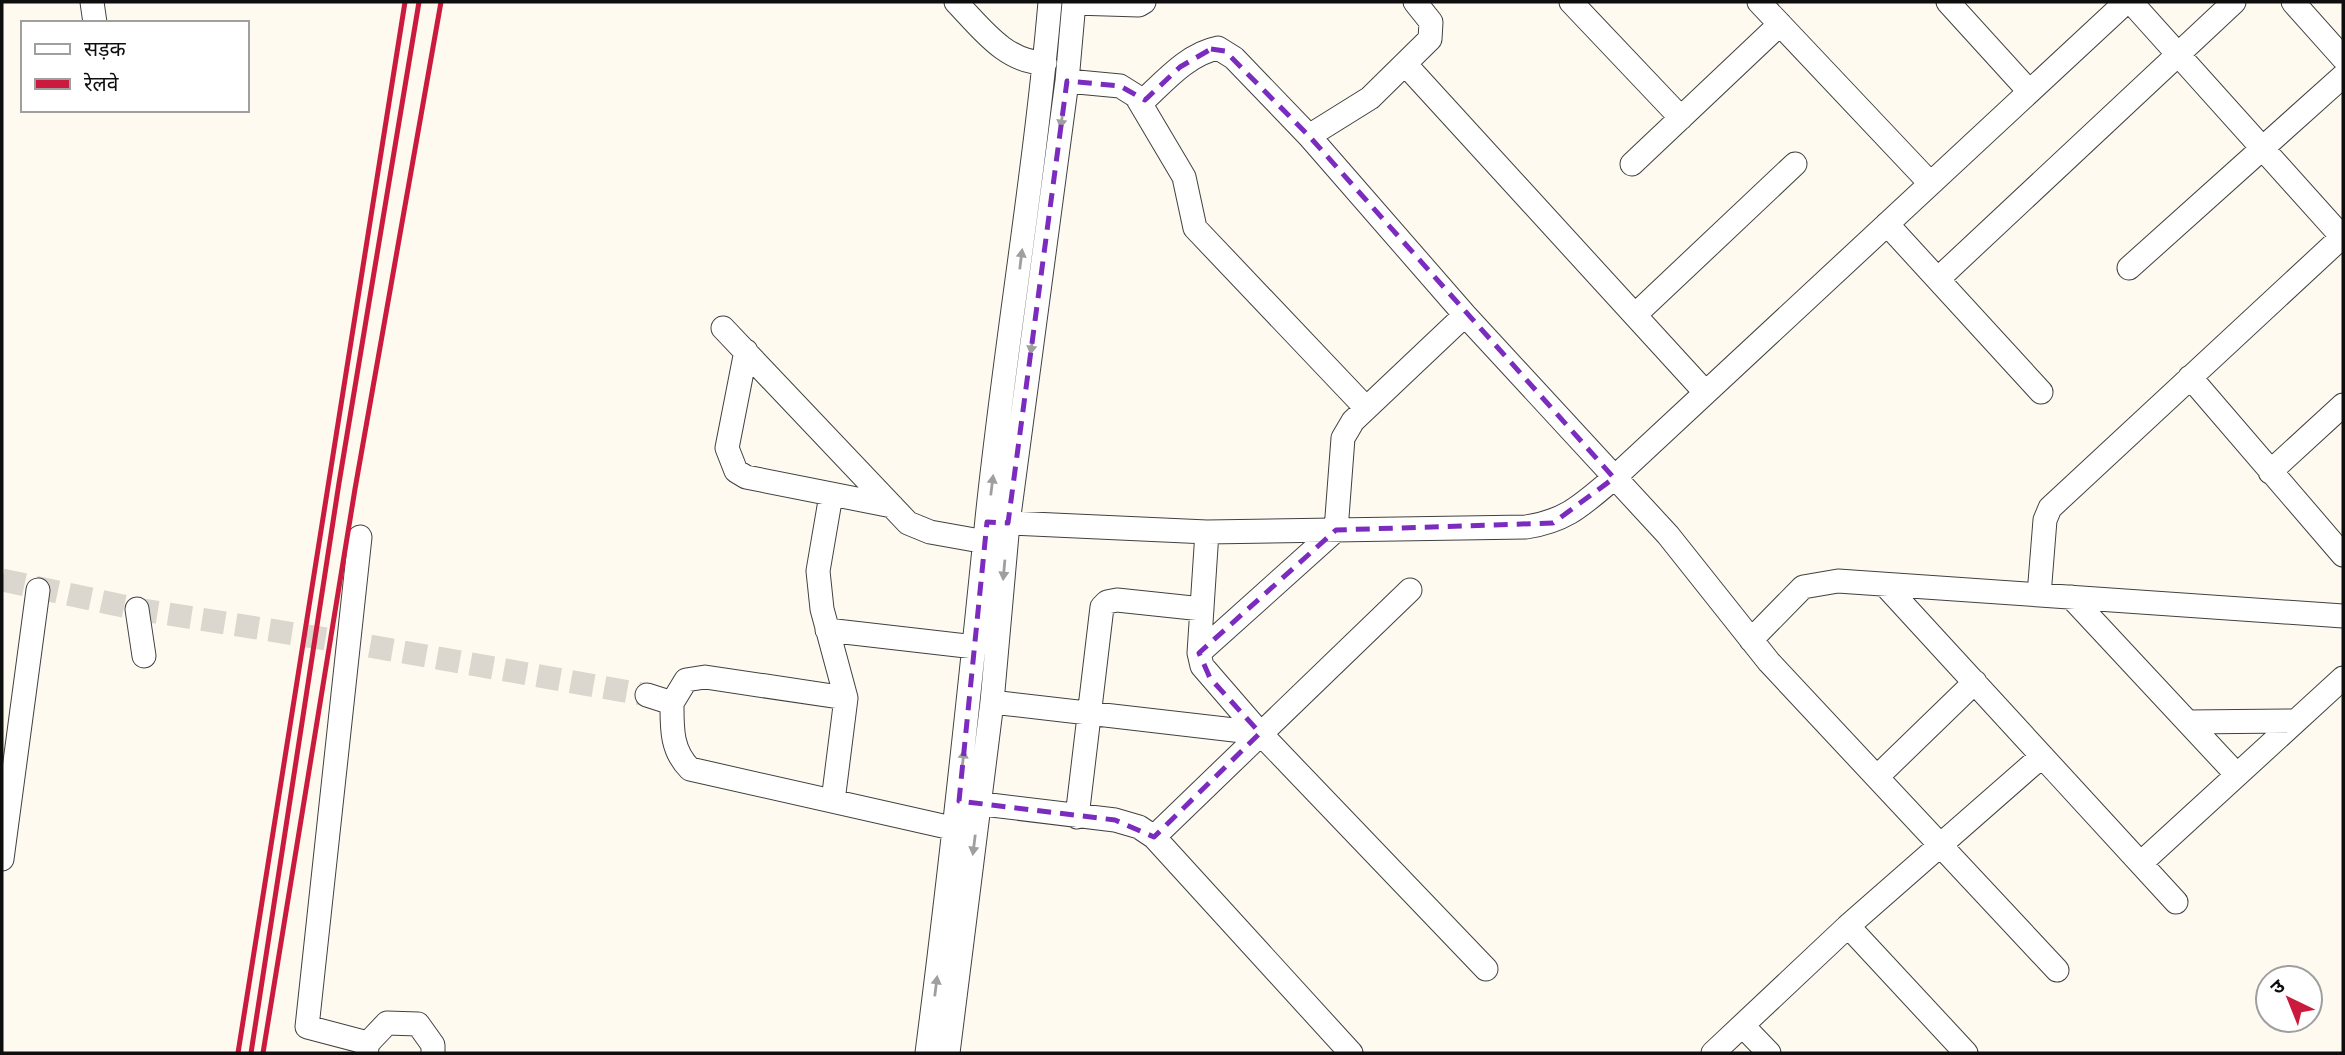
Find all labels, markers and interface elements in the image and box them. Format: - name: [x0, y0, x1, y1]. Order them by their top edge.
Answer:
- legend: [21, 21, 248, 112]
- text: सड़क: [84, 37, 126, 61]
- text: रेलवे: [83, 72, 119, 96]
- one-way arrow: [1056, 107, 1067, 129]
- one-way arrow: [1015, 248, 1026, 270]
- one-way arrow: [1026, 333, 1037, 355]
- one-way arrow: [986, 474, 997, 496]
- one-way arrow: [998, 559, 1009, 581]
- one-way arrow: [958, 749, 969, 771]
- one-way arrow: [969, 834, 980, 856]
- north arrow: [2254, 964, 2324, 1034]
- one-way arrow: [931, 974, 942, 996]
- text: उ: [2267, 975, 2290, 998]

